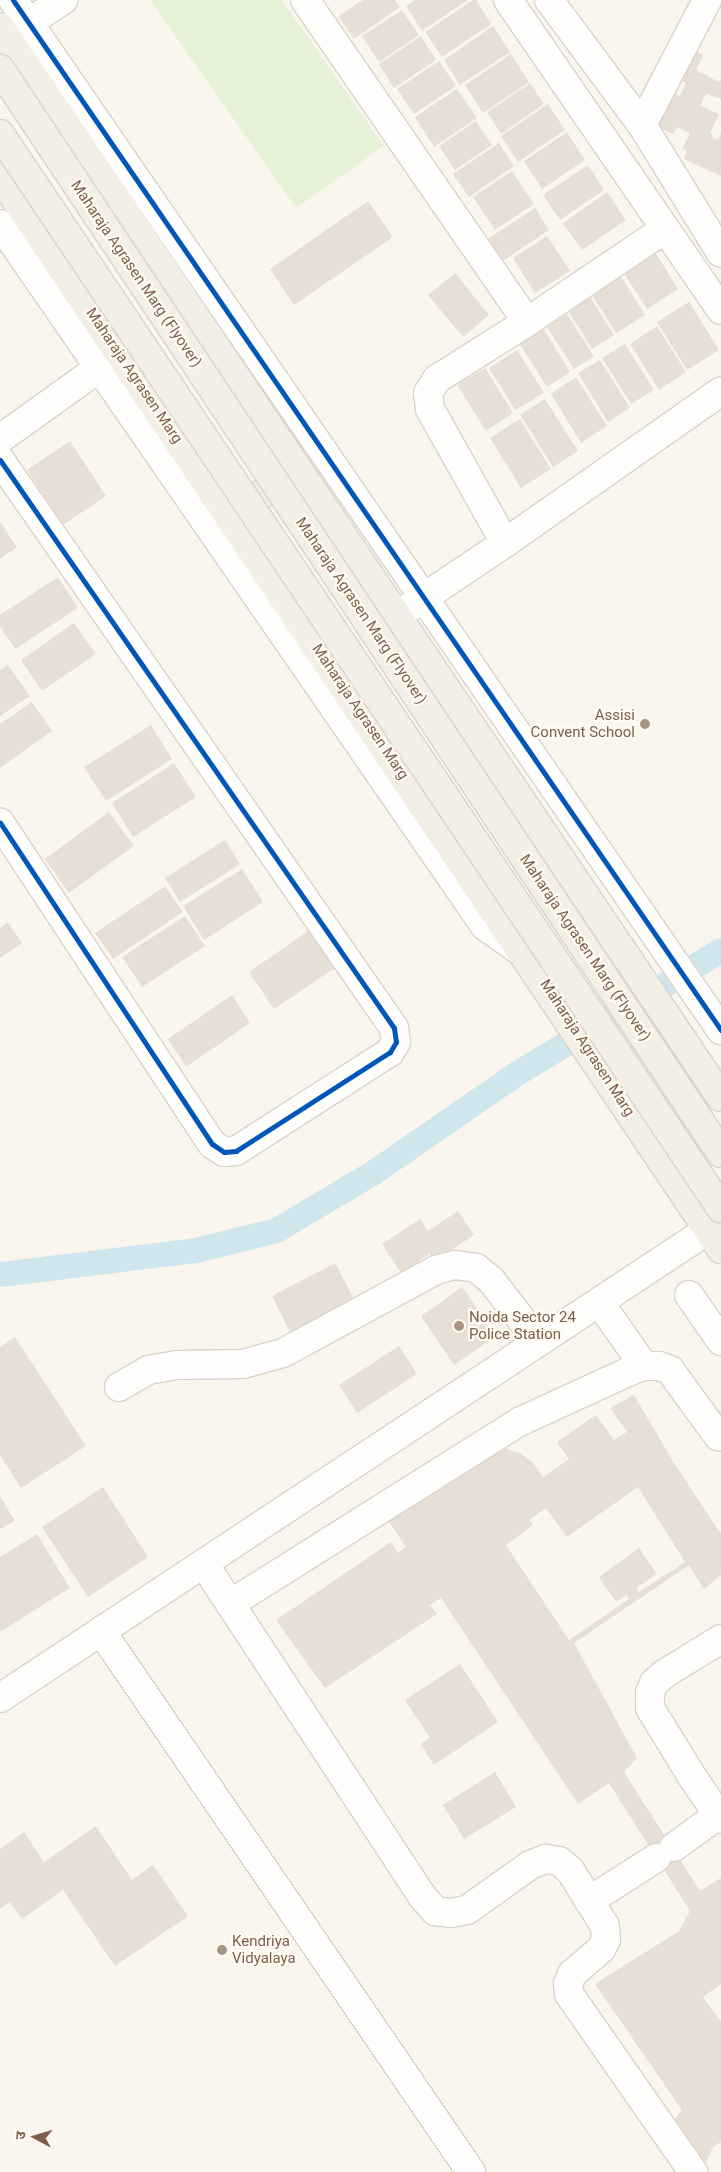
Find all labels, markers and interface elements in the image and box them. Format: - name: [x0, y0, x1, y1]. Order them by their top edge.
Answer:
- street label: Maharaja Agrasen Marg (Flyover): [67, 177, 205, 371]
- street label: Maharaja Agrasen Marg: [82, 305, 186, 447]
- street label: Maharaja Agrasen Marg (Flyover): [292, 514, 430, 708]
- street label: Maharaja Agrasen Marg: [308, 641, 412, 783]
- place label: Assisi Convent School: [531, 706, 635, 741]
- marker: Assisi Convent School: [639, 718, 651, 730]
- street label: Maharaja Agrasen Marg (Flyover): [516, 851, 654, 1045]
- street label: Maharaja Agrasen Marg: [536, 976, 638, 1120]
- place label: Noida Sector 24 Police Station: [469, 1308, 576, 1343]
- marker: Noida Sector 24 Police Station: [453, 1320, 465, 1332]
- place label: Kendriya Vidyalaya: [232, 1932, 296, 1967]
- marker: Kendriya Vidyalaya: [216, 1944, 228, 1956]
- north arrow: [10, 2112, 60, 2162]
- text: उ: [12, 2131, 28, 2140]

